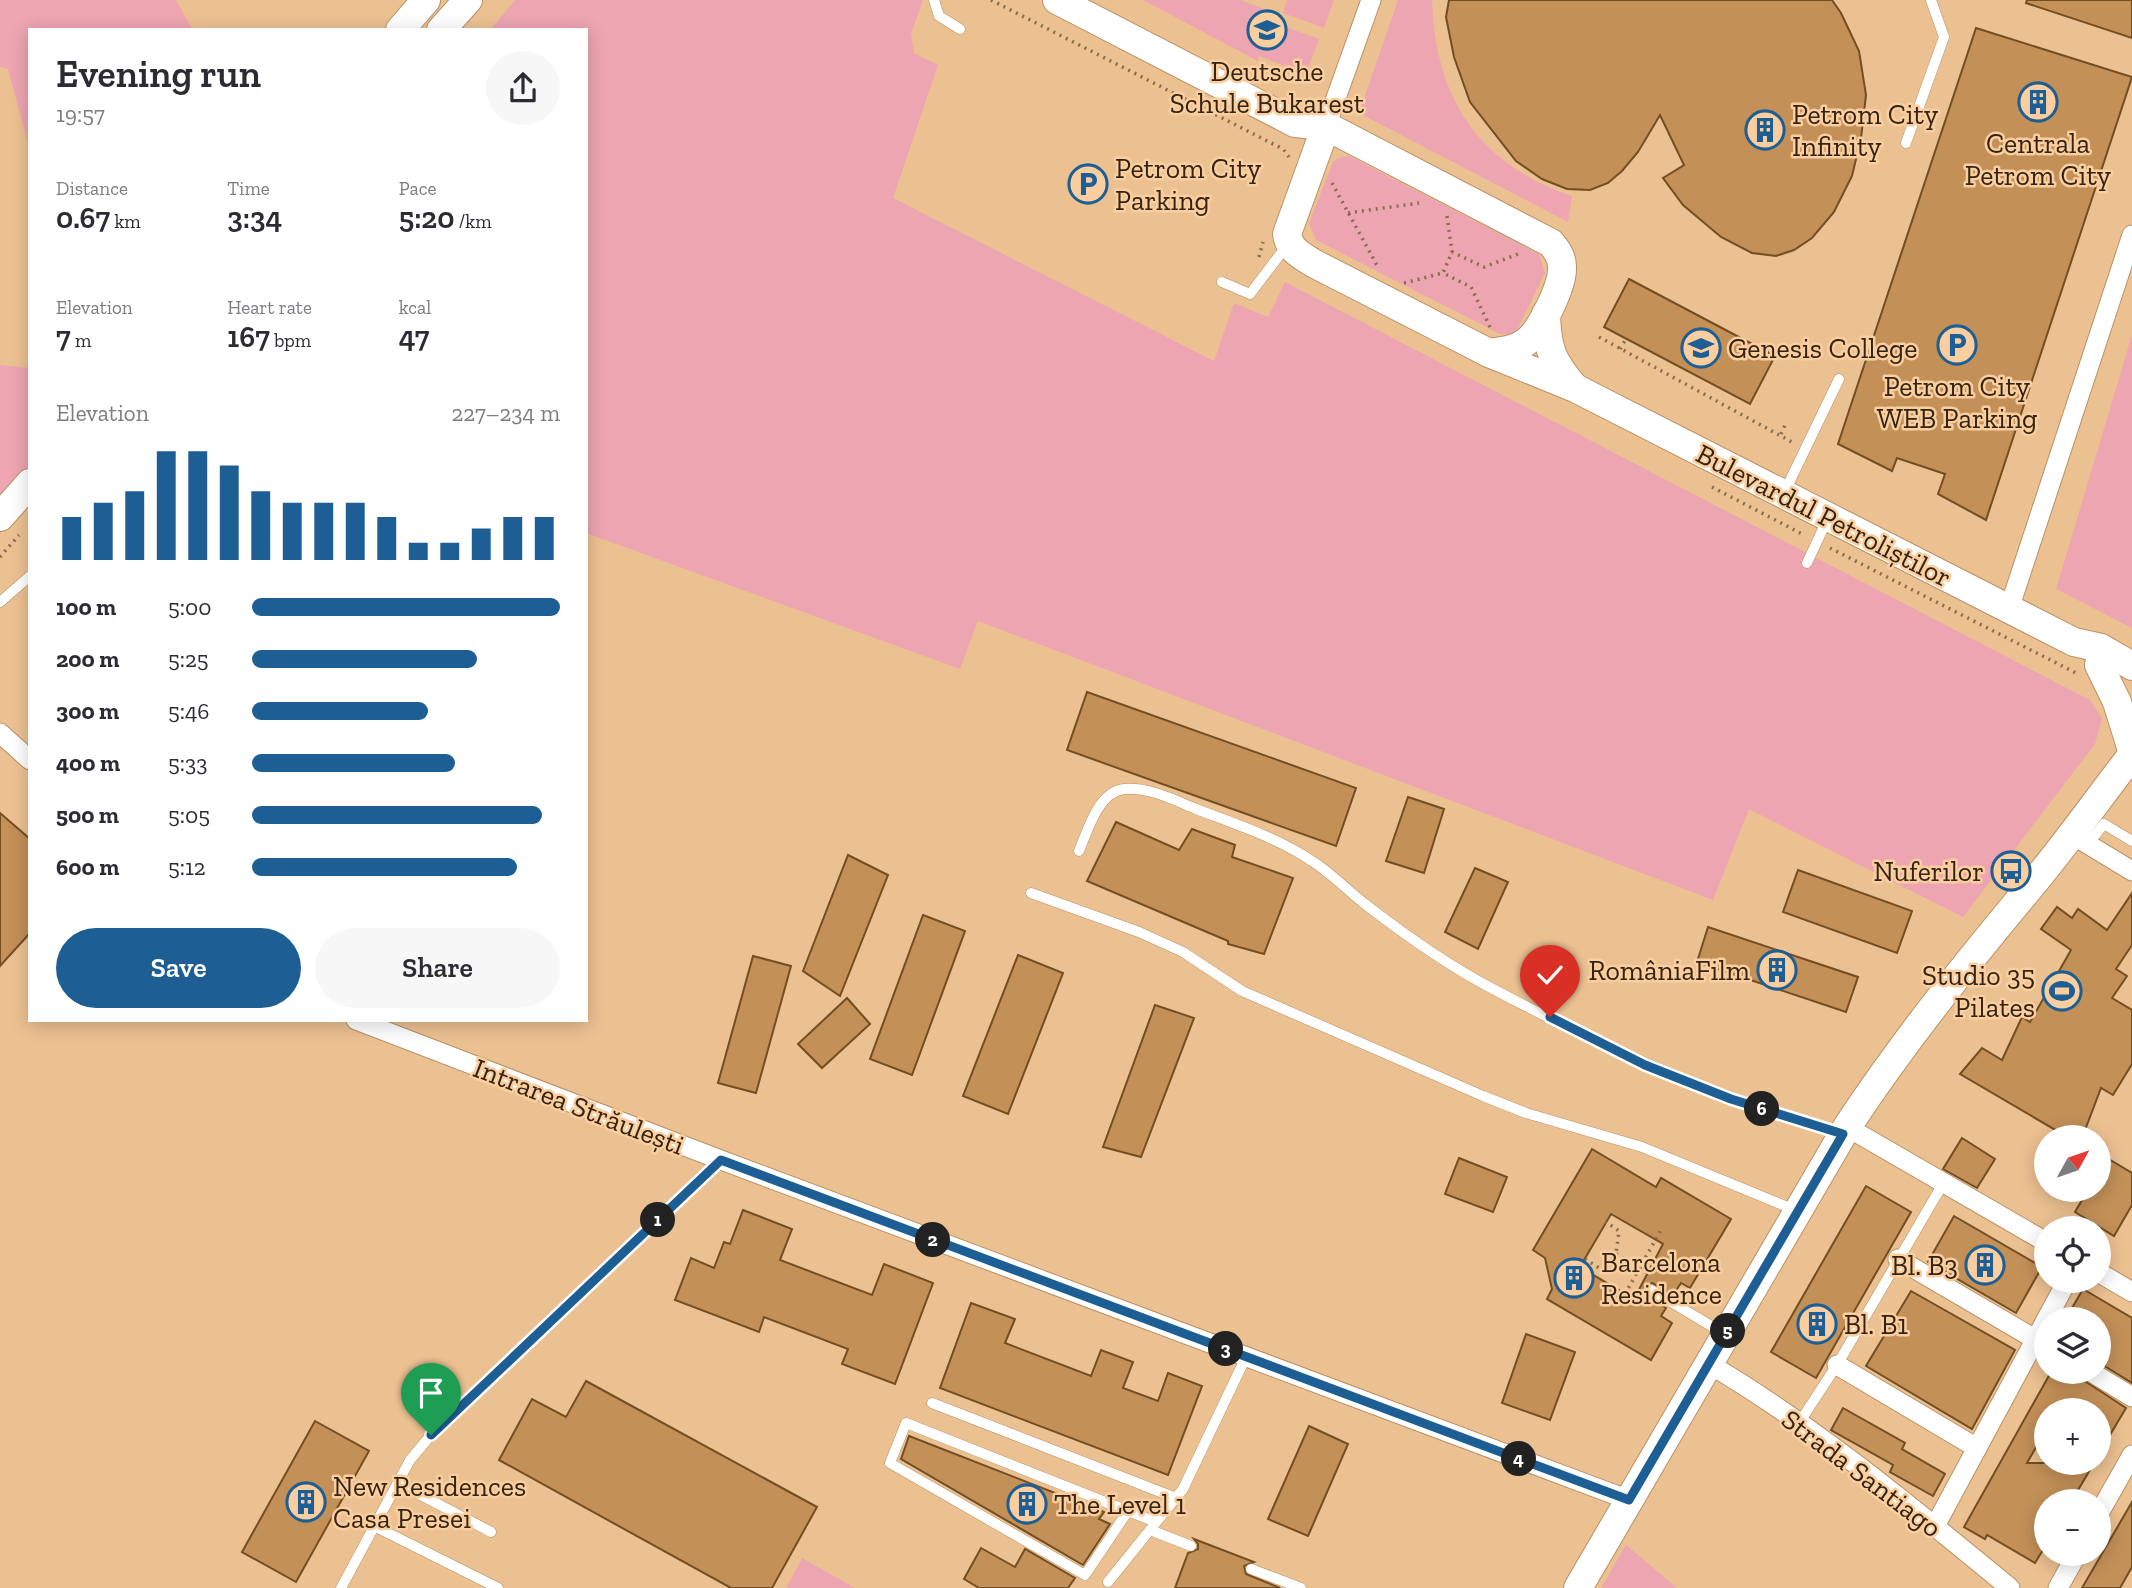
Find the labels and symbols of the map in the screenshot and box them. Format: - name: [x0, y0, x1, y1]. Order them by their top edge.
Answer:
- school or university icon: Deutsche Schule Bukarest: [1246, 9, 1288, 51]
- place label: Deutsche Schule Bukarest: [1170, 55, 1365, 120]
- building icon: Centrala Petrom City: [2017, 81, 2059, 123]
- place label: Petrom City Infinity: [1792, 98, 1939, 163]
- building icon: Petrom City Infinity: [1744, 109, 1786, 151]
- place label: Centrala Petrom City: [1965, 127, 2112, 192]
- place label: Petrom City Parking: [1115, 152, 1262, 217]
- parking icon: Petrom City Parking: [1067, 163, 1109, 205]
- parking icon: Petrom City WEB Parking: [1936, 324, 1978, 366]
- school or university icon: Genesis College: [1680, 327, 1722, 369]
- place label: Genesis College: [1728, 332, 1917, 365]
- place label: Petrom City WEB Parking: [1877, 370, 2037, 435]
- street label: Bulevardul Petroliștilor: [1691, 437, 1957, 594]
- bus stop icon: Nuferilor: [1990, 850, 2032, 892]
- place label: Nuferilor: [1873, 855, 1984, 888]
- pin: [1520, 945, 1580, 1017]
- building icon: RomâniaFilm: [1756, 949, 1798, 991]
- place label: RomâniaFilm: [1589, 954, 1750, 987]
- place label: Studio 35 Pilates: [1922, 959, 2035, 1024]
- sports icon: Studio 35 Pilates: [2041, 970, 2083, 1012]
- street label: Intrarea Străulești: [469, 1051, 689, 1162]
- pin: 6: [1744, 1092, 1780, 1126]
- north arrow: [2034, 1125, 2110, 1202]
- pin: 1: [640, 1202, 676, 1238]
- pin: 2: [916, 1222, 950, 1258]
- building icon: Bl. B3: [1964, 1244, 2006, 1286]
- place label: Barcelona Residence: [1601, 1246, 1722, 1311]
- place label: Bl. B3: [1891, 1249, 1958, 1282]
- building icon: Barcelona Residence: [1553, 1257, 1595, 1299]
- building icon: Bl. B1: [1796, 1303, 1838, 1345]
- place label: Bl. B1: [1844, 1308, 1908, 1341]
- pin: 5: [1710, 1314, 1746, 1348]
- pin: 3: [1208, 1332, 1244, 1366]
- pin: [401, 1363, 461, 1435]
- street label: Strada Santiago: [1775, 1403, 1948, 1544]
- pin: 4: [1502, 1442, 1536, 1476]
- place label: New Residences Casa Presei: [333, 1470, 526, 1535]
- building icon: New Residences Casa Presei: [285, 1481, 327, 1523]
- building icon: The Level 1: [1006, 1483, 1048, 1525]
- place label: The Level 1: [1054, 1488, 1186, 1521]

